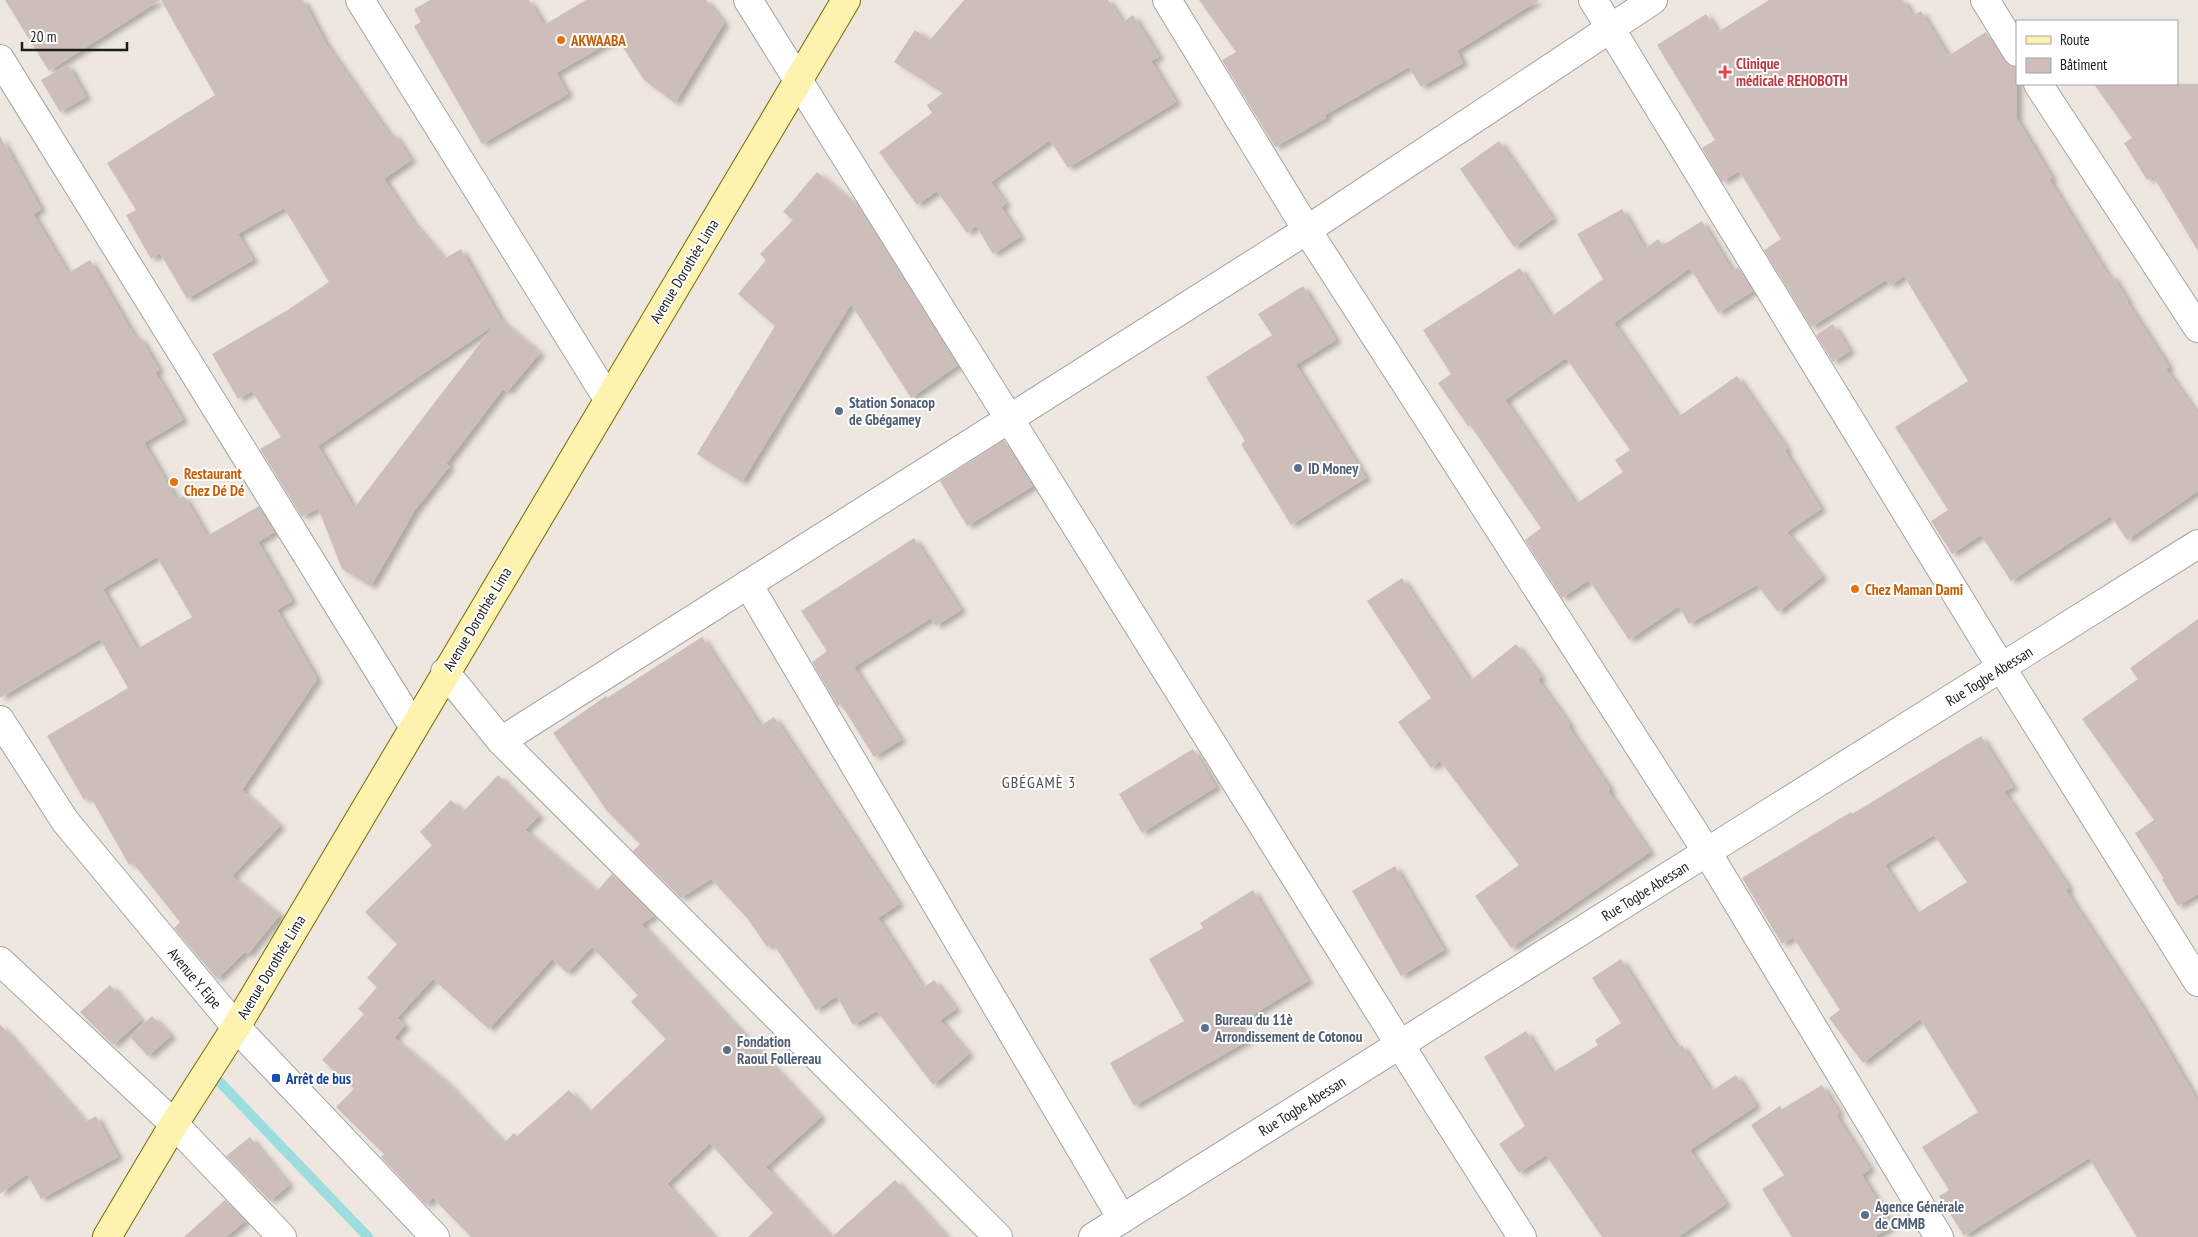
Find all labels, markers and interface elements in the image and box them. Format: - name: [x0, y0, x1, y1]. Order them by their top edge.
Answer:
- scale bar: [22, 20, 128, 52]
- legend: [2016, 20, 2178, 85]
- text: 20 m: [30, 27, 56, 46]
- text: Route: [2060, 30, 2090, 49]
- place label: AKWAABA: [570, 31, 626, 50]
- marker: AKWAABA: [555, 34, 567, 46]
- place label: Clinique médicale REHOBOTH: [1736, 54, 1848, 90]
- text: Bâtiment: [2060, 55, 2107, 74]
- marker: Clinique médicale REHOBOTH: [1718, 65, 1732, 79]
- street label: Avenue Dorothée Lima: [646, 216, 722, 326]
- place label: Station Sonacop de Gbégamey: [849, 393, 935, 429]
- marker: Station Sonacop de Gbégamey: [833, 405, 845, 417]
- place label: ID Money: [1308, 459, 1359, 478]
- marker: ID Money: [1292, 462, 1304, 474]
- place label: Restaurant Chez Dé Dé: [184, 464, 244, 500]
- marker: Restaurant Chez Dé Dé: [168, 476, 180, 488]
- street label: Avenue Dorothée Lima: [439, 564, 515, 674]
- place label: Chez Maman Dami: [1865, 580, 1963, 599]
- marker: Chez Maman Dami: [1849, 583, 1861, 595]
- street label: Rue Togbe Abessan: [1942, 642, 2036, 710]
- district label: GBÉGAMÈ 3: [1002, 772, 1076, 792]
- street label: Rue Togbe Abessan: [1598, 857, 1692, 925]
- street label: Avenue Dorothée Lima: [233, 912, 309, 1022]
- street label: Avenue Y. Eipe: [164, 944, 226, 1012]
- place label: Bureau du 11è Arrondissement de Cotonou: [1214, 1010, 1363, 1046]
- marker: Bureau du 11è Arrondissement de Cotonou: [1199, 1022, 1211, 1034]
- place label: Fondation Raoul Follereau: [737, 1032, 822, 1068]
- marker: Fondation Raoul Follereau: [721, 1044, 733, 1056]
- place label: Arrêt de bus: [285, 1069, 351, 1088]
- marker: Arrêt de bus: [270, 1072, 282, 1084]
- street label: Rue Togbe Abessan: [1255, 1072, 1349, 1140]
- place label: Agence Générale de CMMB: [1874, 1197, 1964, 1233]
- marker: Agence Générale de CMMB: [1859, 1209, 1871, 1221]

